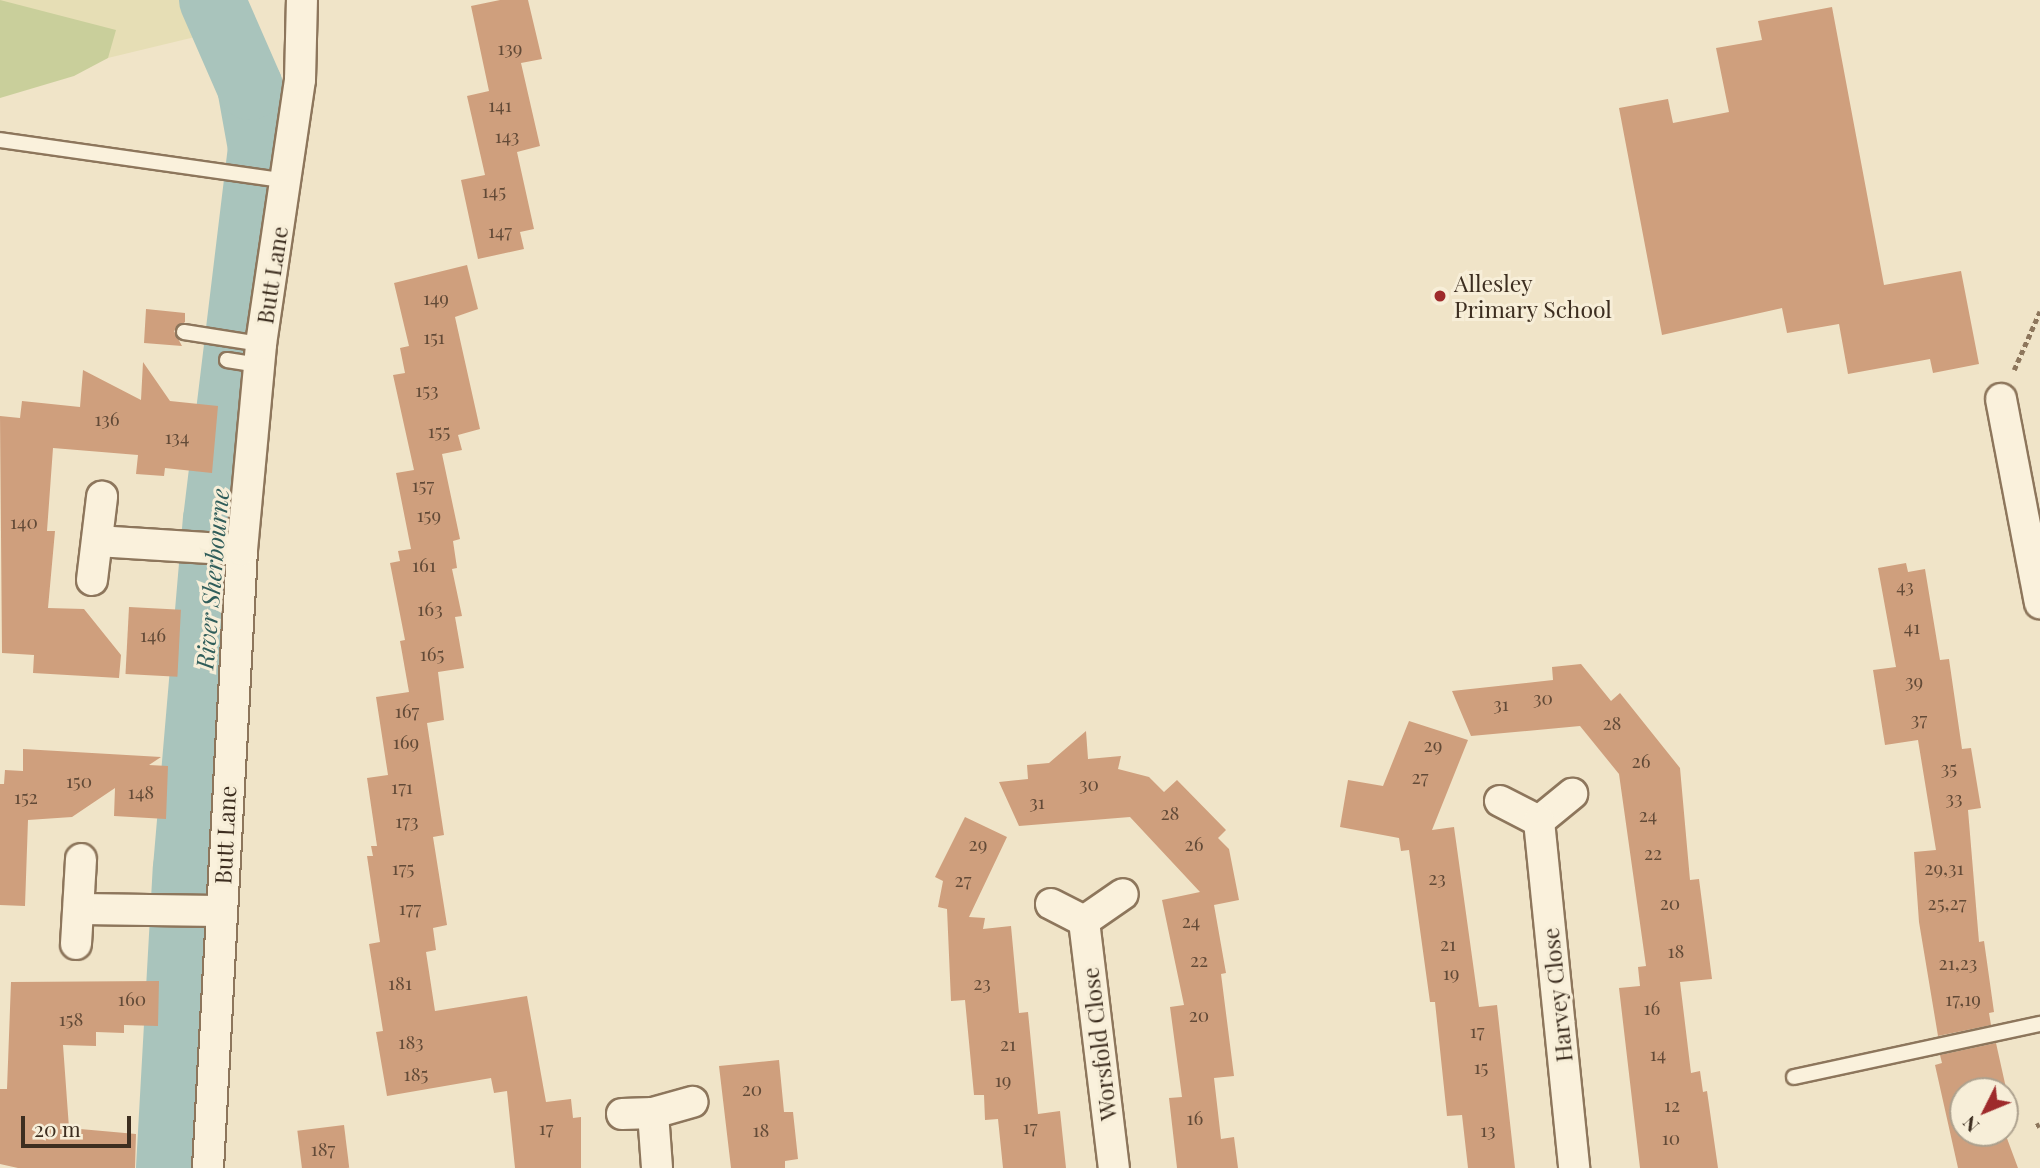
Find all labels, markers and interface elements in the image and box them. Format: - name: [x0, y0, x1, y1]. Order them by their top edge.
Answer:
- house number: 139: [498, 37, 522, 59]
- house number: 141: [488, 94, 512, 116]
- house number: 143: [495, 125, 519, 147]
- house number: 145: [482, 180, 506, 202]
- house number: 147: [488, 220, 512, 242]
- street label: Butt Lane: [251, 224, 293, 326]
- place label: Allesley Primary School: [1454, 269, 1613, 323]
- house number: 149: [423, 287, 449, 309]
- marker: Allesley Primary School: [1432, 288, 1448, 304]
- house number: 151: [423, 326, 445, 348]
- house number: 153: [415, 379, 439, 401]
- house number: 136: [94, 408, 120, 430]
- house number: 155: [428, 420, 450, 442]
- house number: 134: [165, 426, 189, 448]
- house number: 157: [412, 474, 434, 496]
- water label: River Sherbourne: [190, 488, 234, 670]
- house number: 159: [417, 504, 441, 526]
- house number: 140: [10, 511, 38, 533]
- house number: 161: [412, 554, 436, 576]
- house number: 43: [1896, 575, 1914, 597]
- house number: 163: [417, 598, 443, 620]
- house number: 41: [1904, 616, 1920, 638]
- house number: 146: [140, 624, 166, 646]
- house number: 165: [420, 643, 444, 665]
- house number: 39: [1905, 670, 1923, 692]
- house number: 30: [1533, 687, 1553, 709]
- house number: 31: [1493, 693, 1509, 715]
- house number: 167: [395, 700, 419, 722]
- house number: 37: [1911, 708, 1927, 730]
- house number: 28: [1603, 712, 1621, 734]
- house number: 169: [393, 731, 419, 753]
- house number: 29: [1424, 734, 1442, 756]
- house number: 26: [1632, 750, 1650, 772]
- house number: 35: [1941, 757, 1957, 779]
- house number: 27: [1412, 766, 1428, 788]
- house number: 150: [66, 770, 92, 792]
- house number: 30: [1079, 773, 1099, 795]
- house number: 171: [391, 776, 413, 798]
- house number: 148: [128, 781, 154, 803]
- street label: Butt Lane: [209, 785, 241, 885]
- house number: 152: [14, 786, 38, 808]
- house number: 33: [1945, 787, 1963, 809]
- house number: 31: [1029, 791, 1045, 813]
- house number: 28: [1161, 802, 1179, 824]
- house number: 24: [1639, 804, 1657, 826]
- house number: 173: [395, 810, 419, 832]
- house number: 29: [969, 833, 987, 855]
- house number: 26: [1185, 833, 1203, 855]
- house number: 22: [1644, 842, 1662, 864]
- house number: 175: [392, 857, 414, 879]
- house number: 29,31: [1924, 857, 1964, 879]
- house number: 23: [1428, 867, 1446, 889]
- house number: 27: [955, 869, 971, 891]
- house number: 20: [1660, 892, 1680, 914]
- house number: 25,27: [1928, 892, 1966, 914]
- house number: 177: [399, 897, 421, 919]
- house number: 24: [1182, 910, 1200, 932]
- street label: Harvey Close: [1536, 926, 1578, 1064]
- house number: 21: [1440, 933, 1456, 955]
- house number: 18: [1668, 940, 1684, 962]
- house number: 22: [1190, 949, 1208, 971]
- house number: 21,23: [1939, 952, 1977, 974]
- house number: 19: [1443, 962, 1459, 984]
- street label: Worsfold Close: [1076, 966, 1122, 1122]
- house number: 181: [388, 972, 412, 994]
- house number: 23: [973, 972, 991, 994]
- house number: 160: [118, 988, 146, 1010]
- house number: 17,19: [1945, 988, 1981, 1010]
- house number: 16: [1644, 997, 1660, 1019]
- house number: 20: [1189, 1004, 1209, 1026]
- house number: 158: [59, 1008, 83, 1030]
- house number: 17: [1470, 1020, 1484, 1042]
- house number: 183: [398, 1031, 424, 1053]
- house number: 21: [1000, 1033, 1016, 1055]
- house number: 14: [1650, 1043, 1666, 1065]
- house number: 15: [1474, 1056, 1488, 1078]
- house number: 185: [404, 1063, 428, 1085]
- house number: 19: [995, 1069, 1011, 1091]
- north arrow: [1949, 1077, 2019, 1147]
- house number: 20: [742, 1078, 762, 1100]
- house number: 12: [1664, 1094, 1680, 1116]
- scale bar: [24, 1102, 135, 1146]
- house number: 16: [1187, 1107, 1203, 1129]
- text: N: [1956, 1111, 1984, 1139]
- text: 20 m: [34, 1114, 81, 1142]
- house number: 17: [1023, 1116, 1037, 1138]
- house number: 17: [539, 1117, 553, 1139]
- house number: 18: [753, 1119, 769, 1141]
- house number: 13: [1480, 1119, 1496, 1141]
- house number: 10: [1662, 1127, 1680, 1149]
- house number: 187: [311, 1138, 335, 1160]

